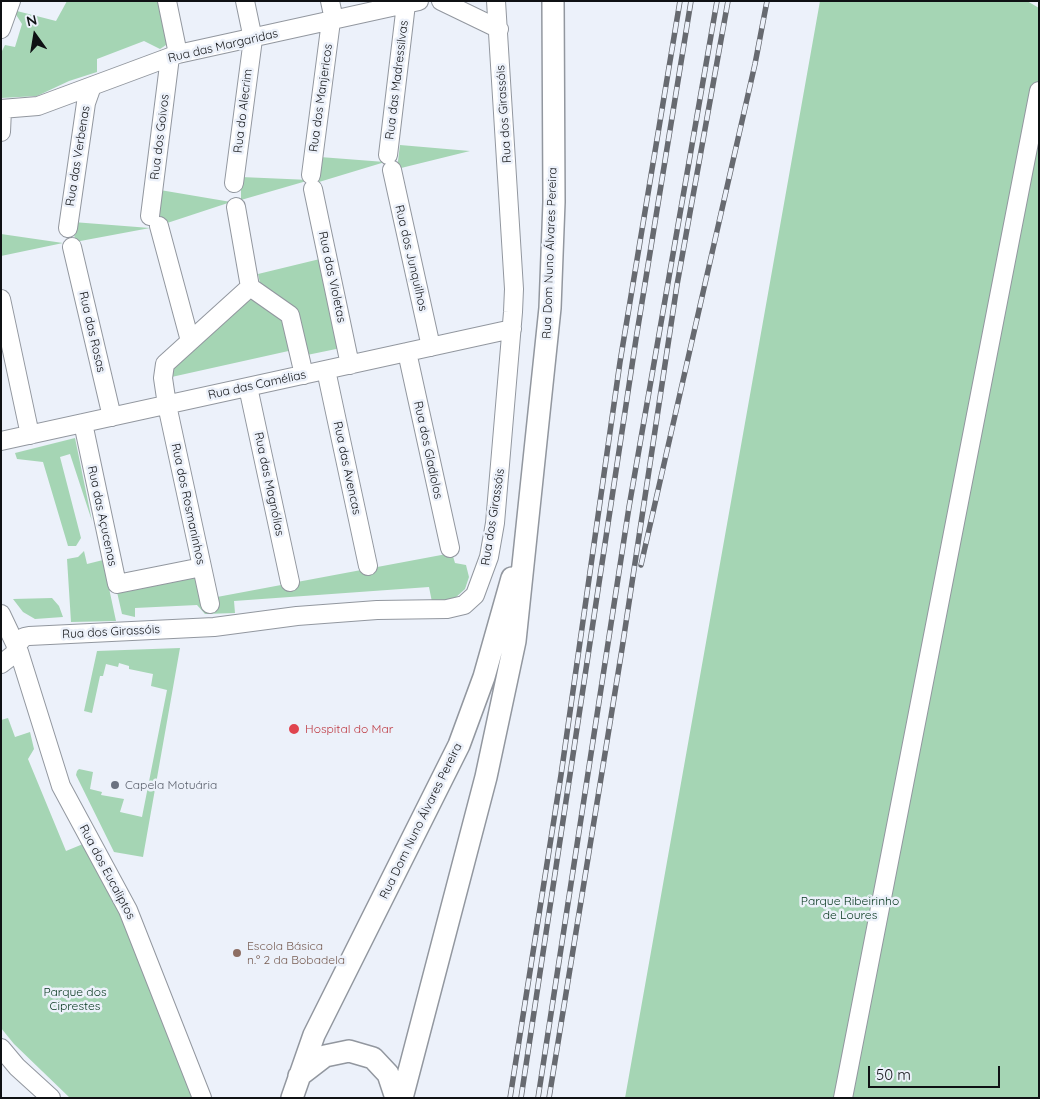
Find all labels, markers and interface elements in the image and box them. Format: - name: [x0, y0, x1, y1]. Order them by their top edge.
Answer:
- north arrow: [10, 10, 60, 60]
- text: N: [25, 10, 39, 30]
- street label: Rua das Madressilvas: [383, 20, 411, 140]
- street label: Rua das Margaridas: [167, 26, 279, 66]
- street label: Rua dos Manjericos: [306, 43, 336, 153]
- street label: Rua dos Girassóis: [493, 65, 515, 163]
- street label: Rua do Alecrim: [231, 68, 255, 154]
- street label: Rua dos Goivos: [148, 93, 172, 181]
- street label: Rua das Verbenas: [63, 105, 93, 207]
- street label: Rua Dom Nuno Álvares Pereira: [540, 167, 560, 339]
- street label: Rua dos Junquilhos: [392, 204, 430, 312]
- street label: Rua das Violetas: [315, 230, 349, 324]
- street label: Rua das Rosas: [76, 290, 108, 374]
- street label: Rua das Camélias: [207, 368, 307, 402]
- street label: Rua dos Gladíolos: [411, 400, 445, 500]
- street label: Rua das Avencas: [330, 420, 364, 516]
- street label: Rua das Magnólias: [251, 431, 287, 537]
- street label: Rua dos Rosmaninhos: [168, 442, 208, 566]
- street label: Rua das Açucenas: [84, 464, 120, 568]
- street label: Rua dos Girassóis: [478, 467, 508, 567]
- street label: Rua dos Girassóis: [62, 622, 160, 642]
- marker: Hospital do Mar: [287, 722, 301, 736]
- place label: Hospital do Mar: [305, 722, 393, 736]
- street label: Rua Dom Nuno Álvares Pereira: [377, 741, 465, 901]
- place label: Capela Motuária: [125, 778, 217, 792]
- marker: Capela Motuária: [109, 779, 121, 791]
- street label: Rua dos Eucaliptos: [76, 822, 138, 922]
- park label: Parque Ribeirinho de Loures: [801, 894, 899, 922]
- place label: Escola Básica n.º 2 da Bobadela: [247, 939, 345, 967]
- marker: Escola Básica n.º 2 da Bobadela: [231, 947, 243, 959]
- park label: Parque dos Ciprestes: [43, 985, 107, 1013]
- scale bar: [870, 1056, 1002, 1088]
- text: 50 m: [876, 1065, 911, 1084]

